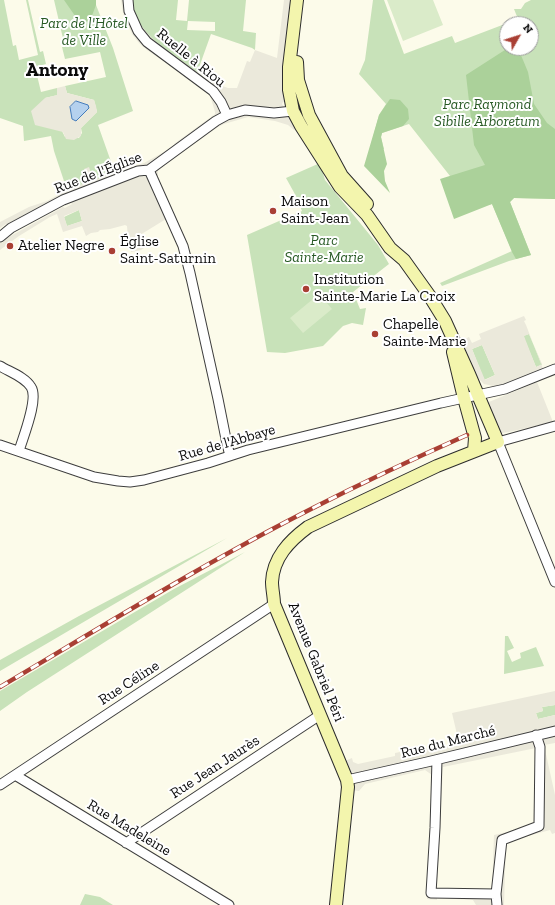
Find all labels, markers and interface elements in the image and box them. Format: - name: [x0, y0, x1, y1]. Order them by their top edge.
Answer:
- park label: Parc de l'Hôtel de Ville: [40, 15, 128, 50]
- north arrow: [499, 16, 539, 56]
- text: N: [520, 21, 536, 36]
- street label: Ruelle à Riou: [153, 25, 229, 91]
- district label: Antony: [26, 60, 88, 82]
- park label: Parc Raymond Sibille Arboretum: [434, 96, 540, 131]
- street label: Rue de l'Église: [52, 148, 144, 198]
- place label: Maison Saint-Jean: [281, 193, 349, 228]
- marker: Maison Saint-Jean: [268, 206, 278, 216]
- park label: Parc Sainte-Marie: [284, 232, 364, 267]
- place label: Église Saint-Saturnin: [120, 233, 216, 268]
- place label: Atelier Negre: [18, 237, 104, 255]
- marker: Atelier Negre: [5, 241, 15, 251]
- marker: Église Saint-Saturnin: [107, 246, 117, 256]
- place label: Institution Sainte-Marie La Croix: [314, 271, 455, 306]
- marker: Institution Sainte-Marie La Croix: [301, 284, 311, 294]
- place label: Chapelle Sainte-Marie: [383, 316, 466, 351]
- marker: Chapelle Sainte-Marie: [370, 329, 380, 339]
- street label: Rue de l'Abbaye: [177, 421, 277, 465]
- street label: Avenue Gabriel Péri: [284, 600, 348, 724]
- street label: Rue Céline: [95, 657, 163, 709]
- street label: Rue du Marché: [399, 722, 497, 762]
- street label: Rue Jean Jaurès: [167, 731, 263, 803]
- street label: Rue Madeleine: [84, 796, 174, 860]

